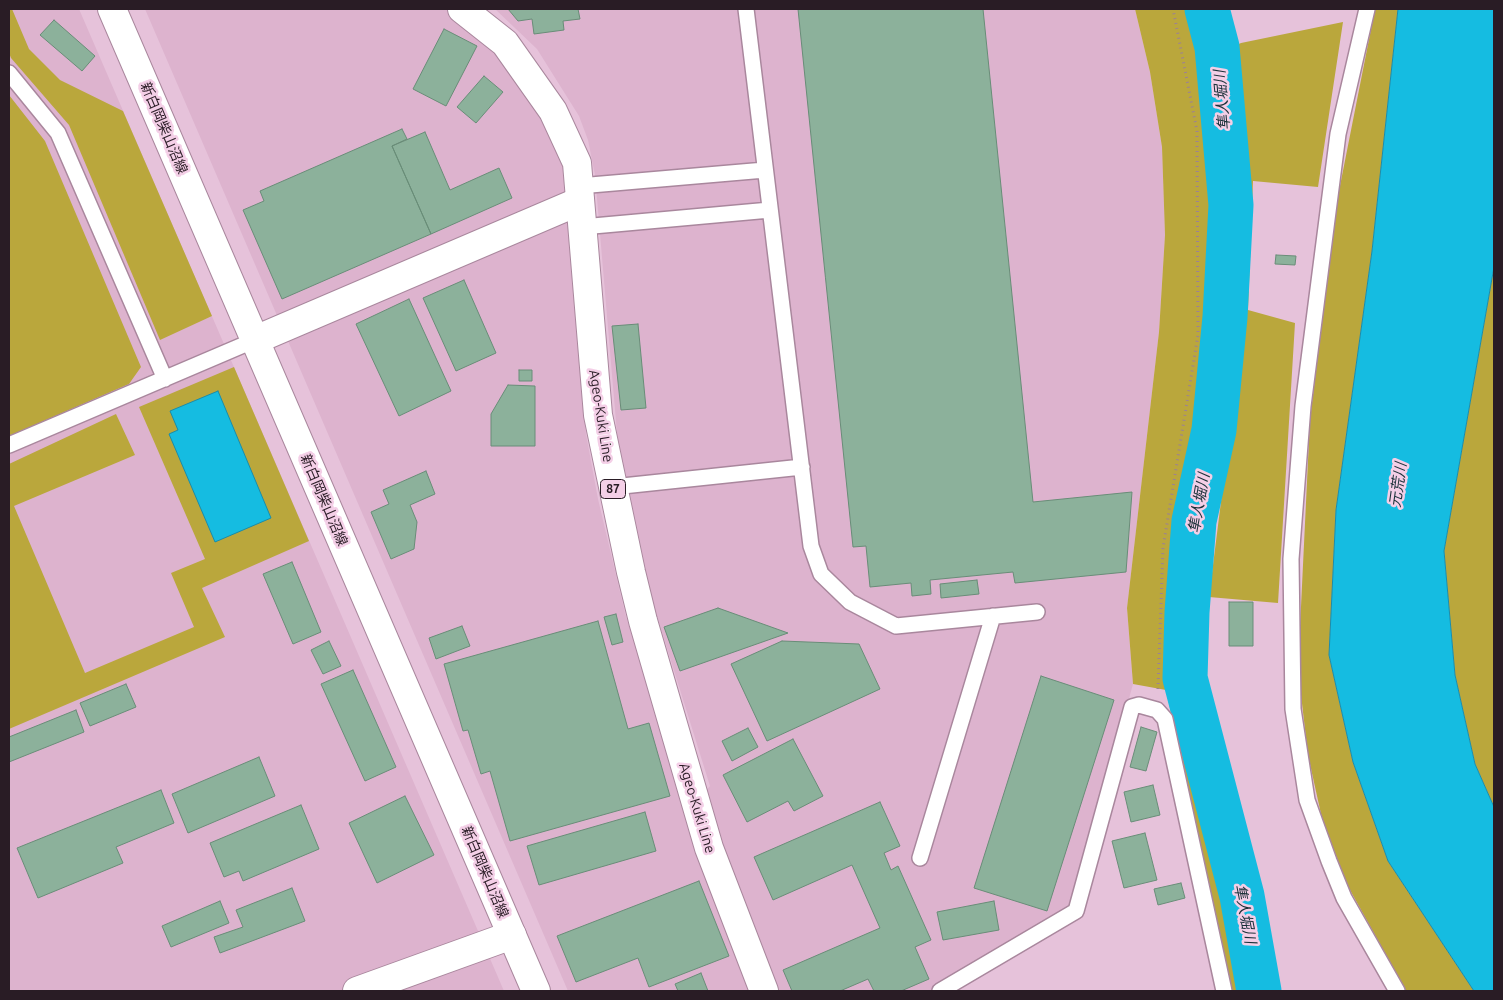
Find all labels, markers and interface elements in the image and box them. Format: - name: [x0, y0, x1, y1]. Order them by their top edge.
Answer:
- water label: 隼人堀川: [1210, 69, 1234, 131]
- street label: 新白岡柴山沼線: [137, 80, 191, 176]
- street label: Ageo-Kuki Line: [585, 369, 617, 463]
- street label: 新白岡柴山沼線: [297, 452, 351, 548]
- water label: 元荒川: [1386, 461, 1410, 509]
- water label: 隼人堀川: [1185, 472, 1213, 534]
- road number: 87: [600, 479, 626, 498]
- street label: Ageo-Kuki Line: [675, 761, 719, 855]
- street label: 新白岡柴山沼線: [458, 824, 512, 920]
- water label: 隼人堀川: [1230, 883, 1260, 945]

